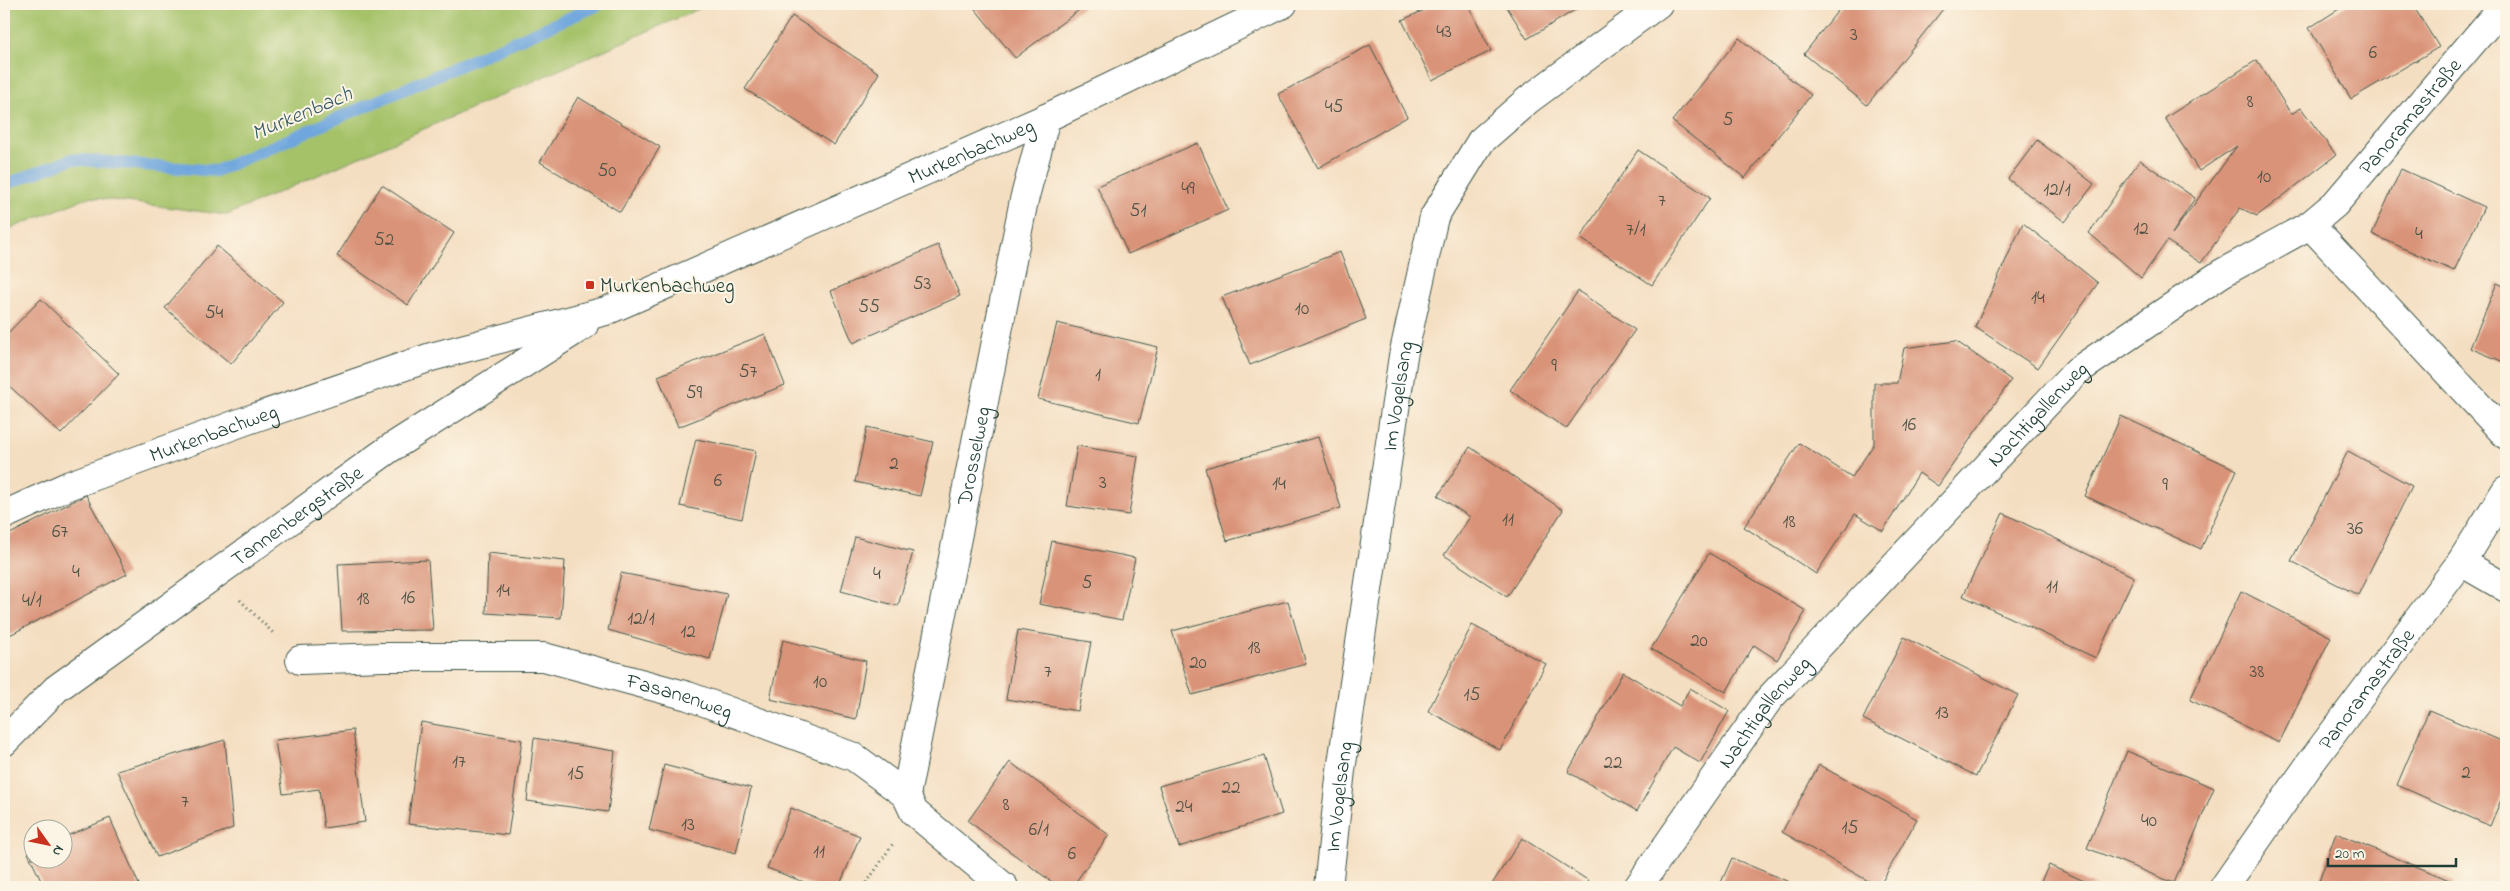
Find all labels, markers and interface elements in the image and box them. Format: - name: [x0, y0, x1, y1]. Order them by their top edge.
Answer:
- house number: 43: [1436, 19, 1452, 46]
- house number: 3: [1850, 22, 1858, 49]
- house number: 6: [2369, 40, 2377, 67]
- street label: Panoramastraße: [2353, 52, 2470, 182]
- water label: Murkenbach: [247, 79, 358, 150]
- house number: 8: [2246, 89, 2254, 116]
- house number: 45: [1325, 94, 1343, 121]
- house number: 5: [1723, 107, 1734, 134]
- street label: Murkenbachweg: [904, 112, 1040, 194]
- house number: 50: [597, 158, 617, 185]
- house number: 10: [2257, 164, 2271, 191]
- house number: 49: [1181, 176, 1195, 203]
- house number: 12/1: [2043, 177, 2071, 204]
- house number: 7: [1658, 188, 1666, 215]
- house number: 51: [1130, 198, 1146, 225]
- house number: 12: [2133, 216, 2149, 243]
- house number: 7/1: [1626, 217, 1646, 244]
- house number: 4: [2415, 221, 2423, 248]
- house number: 52: [374, 227, 394, 254]
- house number: 53: [913, 271, 932, 298]
- place label: Murkenbachweg: [600, 272, 735, 304]
- marker: Murkenbachweg: [584, 279, 596, 291]
- house number: 14: [2031, 285, 2045, 312]
- house number: 55: [858, 294, 880, 321]
- house number: 10: [1295, 296, 1309, 323]
- house number: 54: [205, 300, 224, 327]
- street label: Im Vogelsang: [1376, 338, 1425, 454]
- house number: 9: [1551, 353, 1557, 380]
- street label: Nachtigallenweg: [1981, 355, 2096, 475]
- house number: 57: [739, 359, 758, 386]
- house number: 1: [1095, 362, 1101, 389]
- house number: 59: [686, 380, 703, 407]
- street label: Murkenbachweg: [146, 398, 283, 472]
- street label: Drosselweg: [951, 404, 1002, 509]
- house number: 16: [1902, 412, 1916, 439]
- house number: 2: [889, 451, 899, 478]
- street label: Tannenbergstraße: [226, 459, 371, 575]
- house number: 6: [714, 468, 722, 495]
- house number: 3: [1099, 470, 1107, 497]
- house number: 14: [1272, 471, 1286, 498]
- house number: 9: [2162, 472, 2168, 499]
- house number: 11: [1502, 507, 1514, 534]
- house number: 18: [1782, 509, 1796, 536]
- house number: 36: [2347, 516, 2363, 543]
- house number: 67: [52, 519, 68, 546]
- house number: 4: [72, 559, 80, 586]
- house number: 4: [873, 561, 881, 588]
- house number: 5: [1082, 570, 1093, 597]
- house number: 11: [2046, 574, 2058, 601]
- house number: 14: [496, 578, 510, 605]
- house number: 16: [401, 585, 415, 612]
- house number: 18: [356, 586, 370, 613]
- house number: 4/1: [22, 588, 42, 615]
- house number: 12/1: [627, 606, 655, 633]
- house number: 12: [680, 619, 696, 646]
- street label: Panoramastraße: [2312, 622, 2424, 757]
- house number: 20: [1690, 628, 1708, 655]
- house number: 18: [1247, 635, 1261, 662]
- house number: 20: [1189, 650, 1207, 677]
- street label: Nachtigallenweg: [1712, 650, 1820, 775]
- house number: 7: [1044, 659, 1052, 686]
- house number: 38: [2250, 659, 2264, 686]
- street label: Fasanenweg: [622, 667, 736, 730]
- house number: 10: [813, 669, 827, 696]
- house number: 15: [1464, 682, 1481, 709]
- house number: 13: [1935, 700, 1949, 727]
- street label: Im Vogelsang: [1319, 739, 1364, 854]
- house number: 17: [452, 749, 466, 776]
- house number: 22: [1604, 750, 1622, 777]
- house number: 2: [2461, 760, 2471, 787]
- house number: 15: [568, 761, 585, 788]
- house number: 22: [1222, 775, 1240, 802]
- house number: 7: [181, 789, 189, 816]
- house number: 8: [1002, 792, 1010, 819]
- house number: 24: [1175, 794, 1193, 821]
- house number: 40: [2141, 808, 2157, 835]
- house number: 13: [681, 812, 695, 839]
- house number: 15: [1842, 815, 1859, 842]
- house number: 6/1: [1029, 817, 1049, 844]
- north arrow: [22, 818, 72, 868]
- scale bar: [2328, 836, 2455, 868]
- house number: 11: [813, 839, 825, 866]
- text: N: [46, 841, 69, 860]
- house number: 6: [1068, 841, 1076, 868]
- text: 20 m: [2335, 843, 2365, 865]

